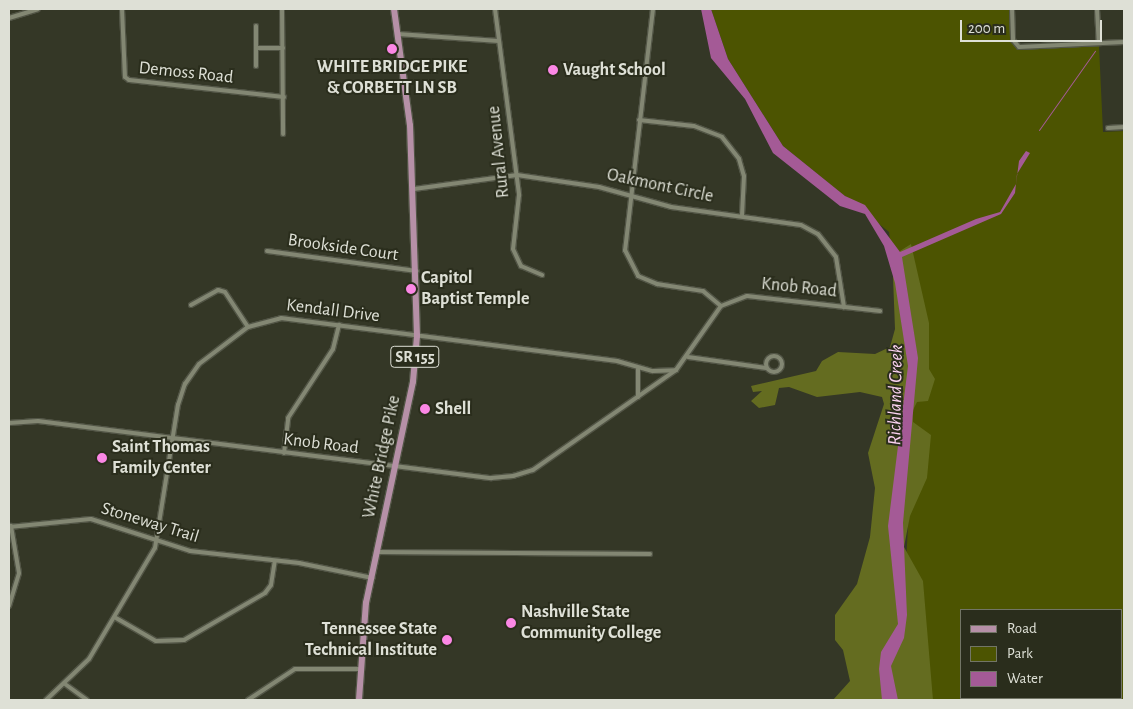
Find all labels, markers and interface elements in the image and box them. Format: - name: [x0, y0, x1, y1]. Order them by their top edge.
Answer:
- scale bar: [963, 10, 1106, 42]
- text: 200 m: [968, 21, 1005, 36]
- marker: WHITE BRIDGE PIKE & CORBETT LN SB: [386, 43, 398, 55]
- street label: Demoss Road: [138, 57, 234, 89]
- place label: WHITE BRIDGE PIKE & CORBETT LN SB: [317, 57, 467, 100]
- place label: Vaught School: [563, 59, 666, 81]
- marker: Vaught School: [547, 64, 559, 76]
- street label: Rural Avenue: [483, 105, 515, 199]
- street label: Oakmont Circle: [605, 164, 715, 208]
- street label: Brookside Court: [286, 230, 400, 266]
- place label: Capitol Baptist Temple: [421, 268, 529, 310]
- street label: Knob Road: [760, 273, 838, 303]
- marker: Capitol Baptist Temple: [405, 283, 417, 295]
- street label: Kendall Drive: [285, 295, 381, 327]
- road number: SR 155: [390, 344, 440, 371]
- water label: Richland Creek: [884, 344, 908, 446]
- street label: White Bridge Pike: [358, 393, 406, 521]
- place label: Shell: [435, 398, 471, 420]
- marker: Shell: [419, 403, 431, 415]
- street label: Knob Road: [282, 429, 360, 459]
- place label: Saint Thomas Family Center: [112, 437, 211, 479]
- marker: Saint Thomas Family Center: [96, 452, 108, 464]
- street label: Stoneway Trail: [98, 498, 202, 548]
- place label: Nashville State Community College: [521, 602, 661, 644]
- legend: [960, 609, 1123, 699]
- marker: Nashville State Community College: [505, 617, 517, 629]
- place label: Tennessee State Technical Institute: [305, 619, 437, 662]
- text: Road: [1007, 621, 1037, 636]
- marker: Tennessee State Technical Institute: [441, 634, 453, 646]
- text: Park: [1007, 646, 1033, 661]
- text: Water: [1007, 671, 1043, 686]

